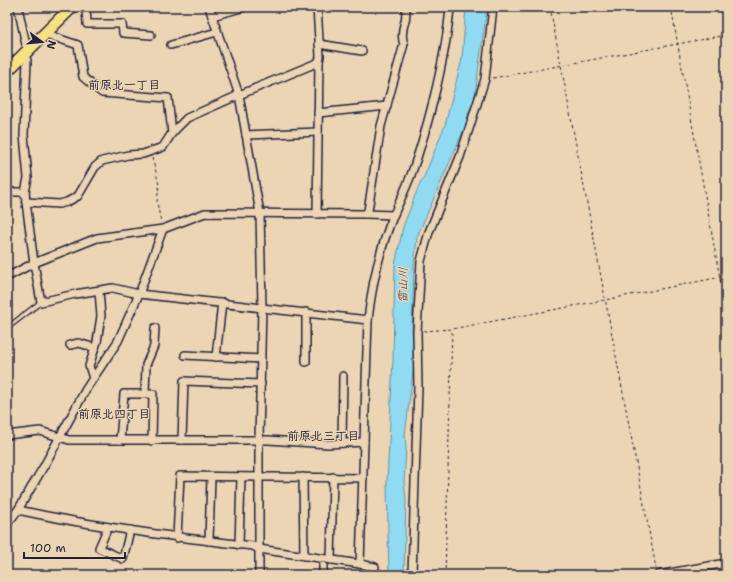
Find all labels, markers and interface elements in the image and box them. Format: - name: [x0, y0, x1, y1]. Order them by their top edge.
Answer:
- north arrow: [22, 22, 62, 62]
- text: N: [43, 38, 60, 51]
- district label: 前原北一丁目: [88, 77, 160, 93]
- water label: 雷山川: [395, 267, 411, 303]
- district label: 前原北四丁目: [78, 406, 150, 422]
- district label: 前原北三丁目: [287, 428, 359, 444]
- scale bar: [24, 534, 125, 560]
- text: 100 m: [30, 540, 66, 556]

